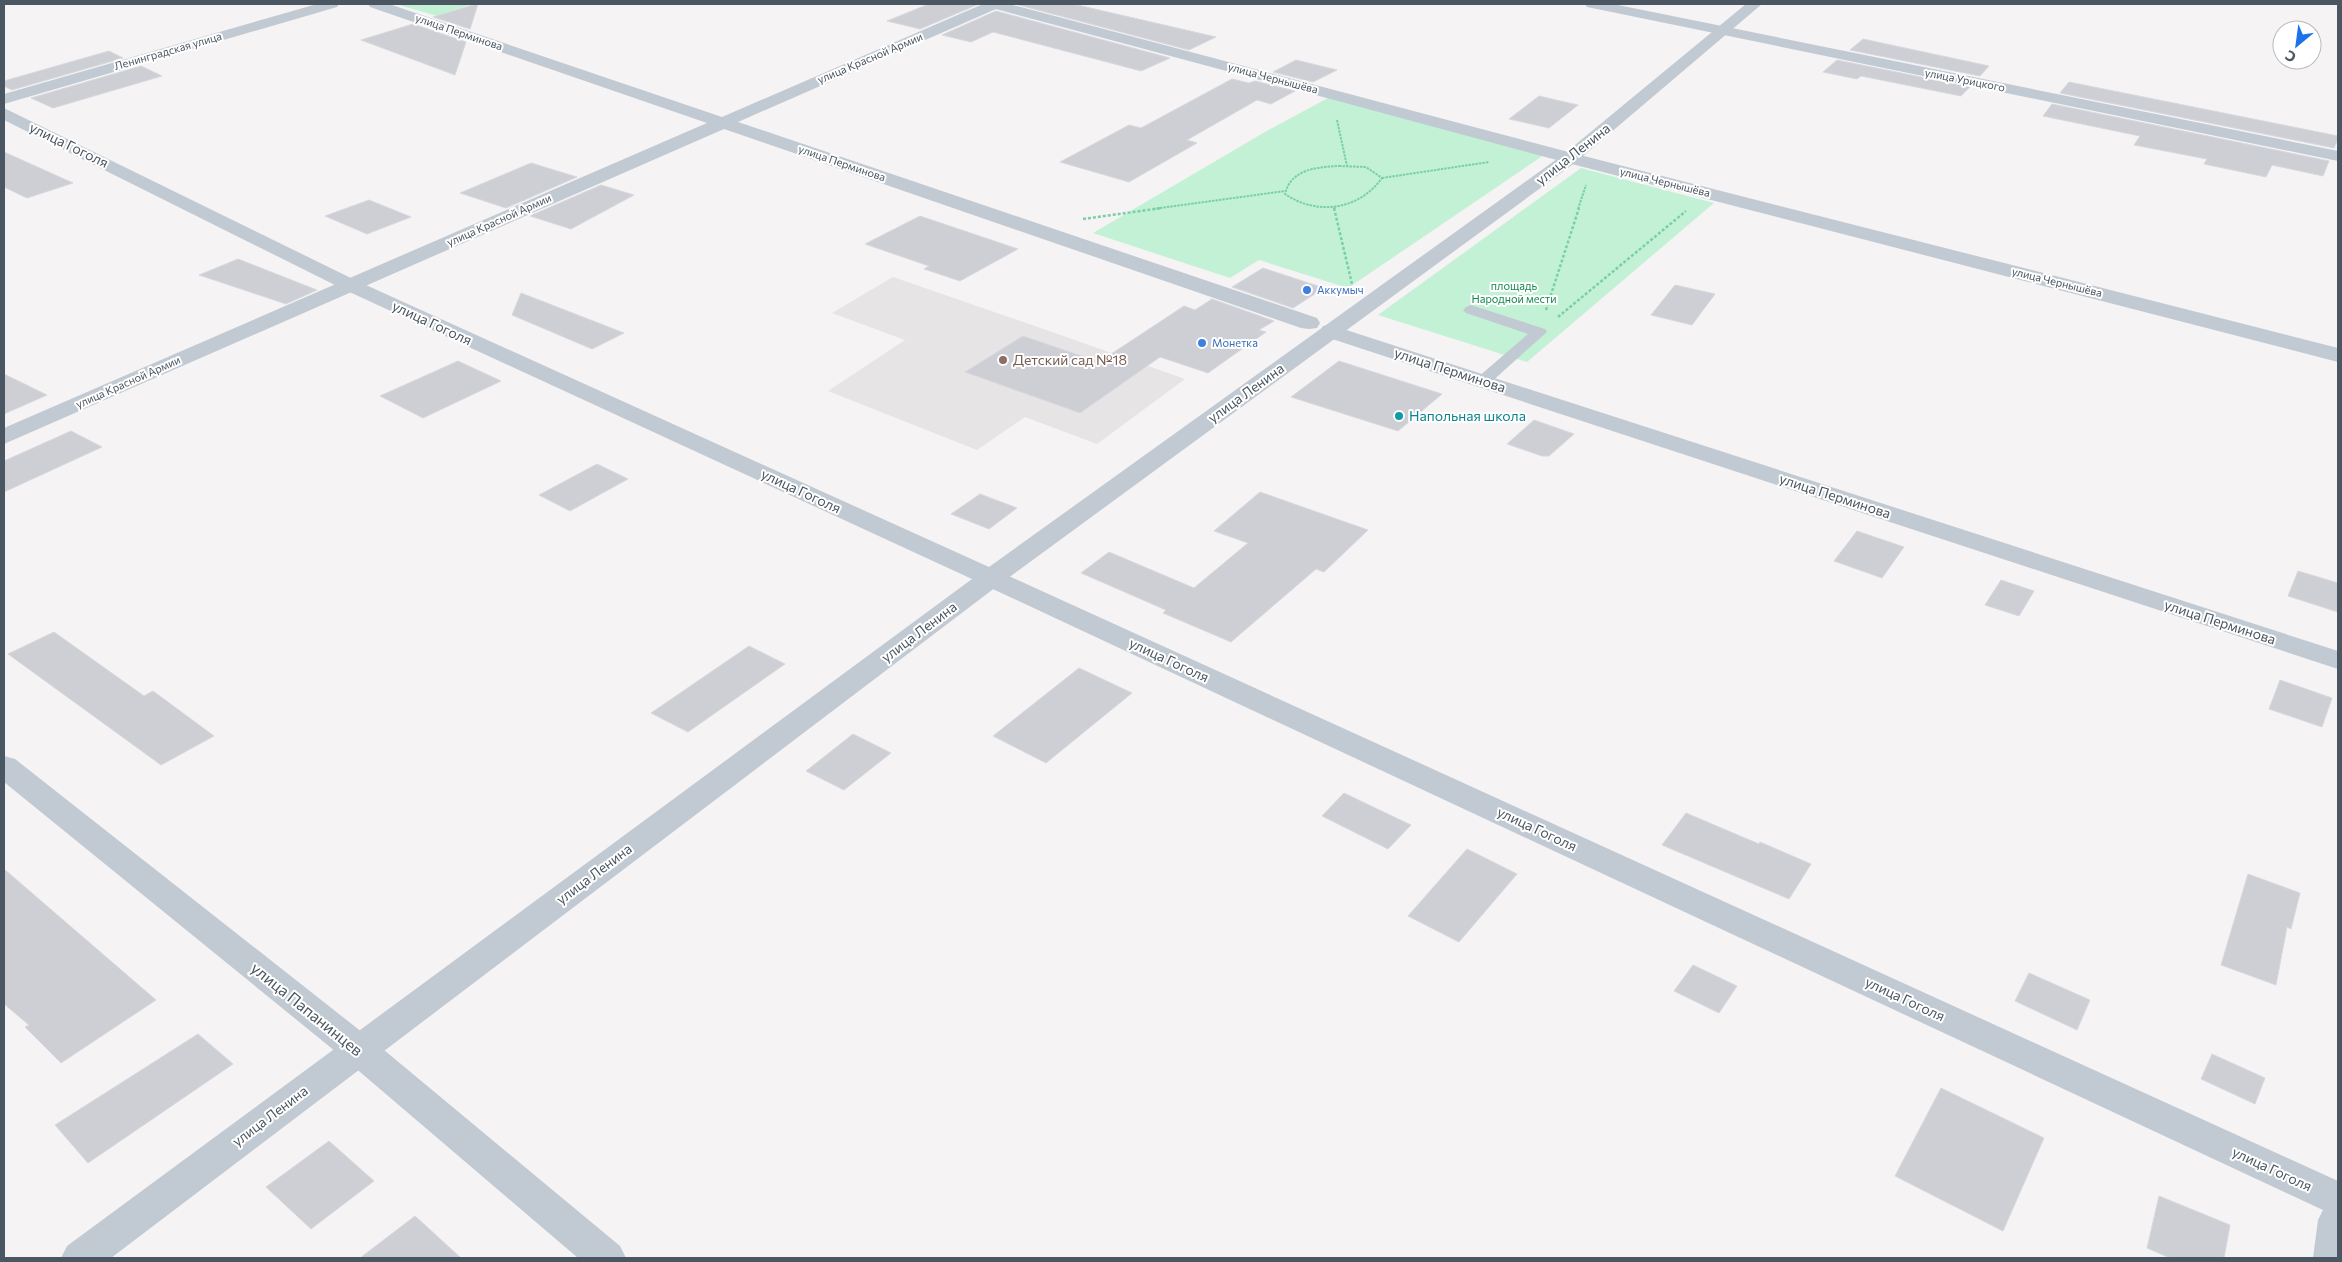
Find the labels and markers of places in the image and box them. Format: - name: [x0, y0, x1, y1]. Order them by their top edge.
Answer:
- place label: Аккумыч: [1317, 283, 1364, 296]
- marker: Аккумыч: [1301, 284, 1313, 296]
- place label: Монетка: [1212, 336, 1258, 349]
- marker: Монетка: [1196, 337, 1208, 349]
- place label: Детский сад №18: [1013, 351, 1127, 368]
- marker: Детский сад №18: [997, 354, 1009, 366]
- place label: Напольная школа: [1409, 407, 1526, 424]
- marker: Напольная школа: [1393, 410, 1405, 422]

